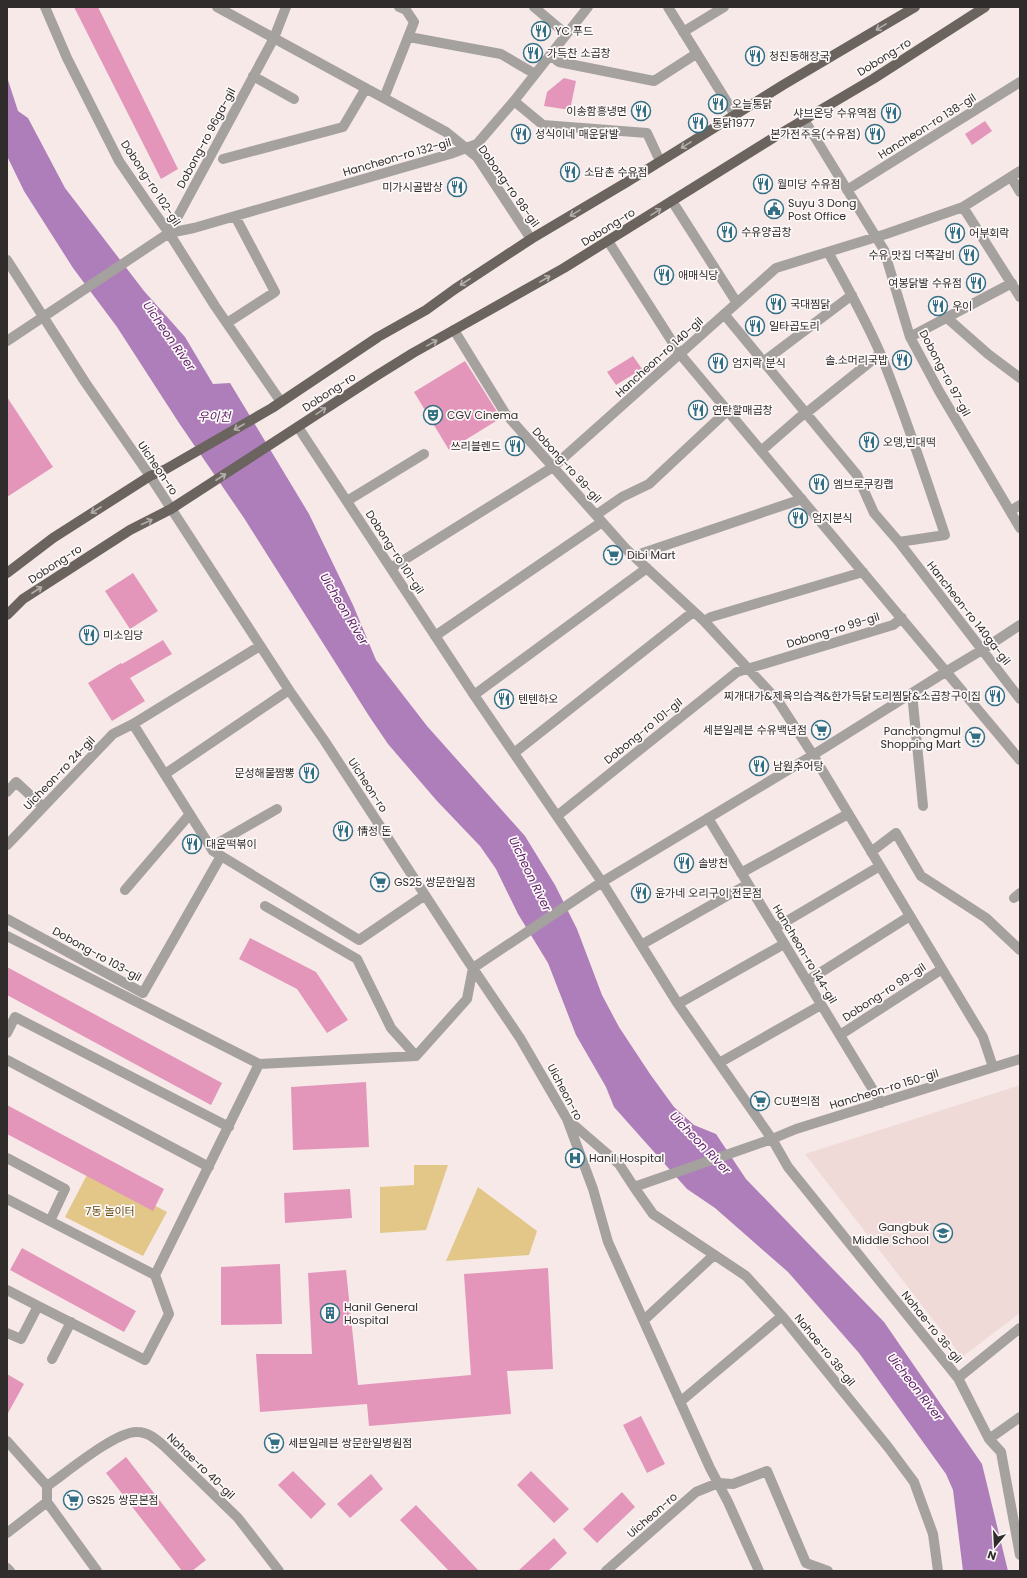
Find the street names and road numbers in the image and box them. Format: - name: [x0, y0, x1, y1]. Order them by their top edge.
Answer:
- street label: Dobong-ro: [854, 34, 914, 80]
- street label: Dobong-ro 96ga-gil: [173, 85, 239, 191]
- street label: Hancheon-ro 138-gil: [875, 89, 979, 163]
- street label: Hancheon-ro 132-gil: [341, 134, 453, 180]
- street label: Dobong-ro 102-gil: [117, 137, 185, 229]
- street label: Dobong-ro 98-gil: [475, 142, 543, 230]
- street label: Dobong-ro: [578, 204, 638, 250]
- street label: Hancheon-ro 140-gil: [612, 313, 706, 401]
- street label: Dobong-ro 97-gil: [915, 327, 975, 419]
- street label: Dobong-ro: [299, 369, 359, 415]
- street label: Dobong-ro 99-gil: [529, 424, 605, 506]
- street label: Uicheon-ro: [134, 438, 182, 498]
- street label: Dobong-ro 101-gil: [362, 507, 428, 597]
- street label: Dobong-ro: [25, 541, 85, 587]
- street label: Hancheon-ro 140ga-gil: [923, 558, 1015, 668]
- street label: Dobong-ro 99-gil: [784, 608, 882, 652]
- street label: Dobong-ro 101-gil: [600, 694, 686, 768]
- street label: Uicheon-ro 24-gil: [20, 733, 98, 813]
- street label: Uicheon-ro: [344, 755, 392, 815]
- street label: Hancheon-ro 144-gil: [769, 901, 841, 1007]
- street label: Dobong-ro 103-gil: [50, 923, 144, 985]
- street label: Dobong-ro 99-gil: [839, 959, 929, 1025]
- street label: Uicheon-ro: [543, 1061, 587, 1123]
- street label: Hancheon-ro 150-gil: [828, 1065, 940, 1113]
- street label: Nohae-ro 36-gil: [898, 1288, 966, 1366]
- street label: Nohae-ro 38-gil: [791, 1311, 859, 1389]
- street label: Nohae-ro 40-gil: [163, 1429, 239, 1503]
- street label: Uicheon-ro: [623, 1489, 681, 1541]

